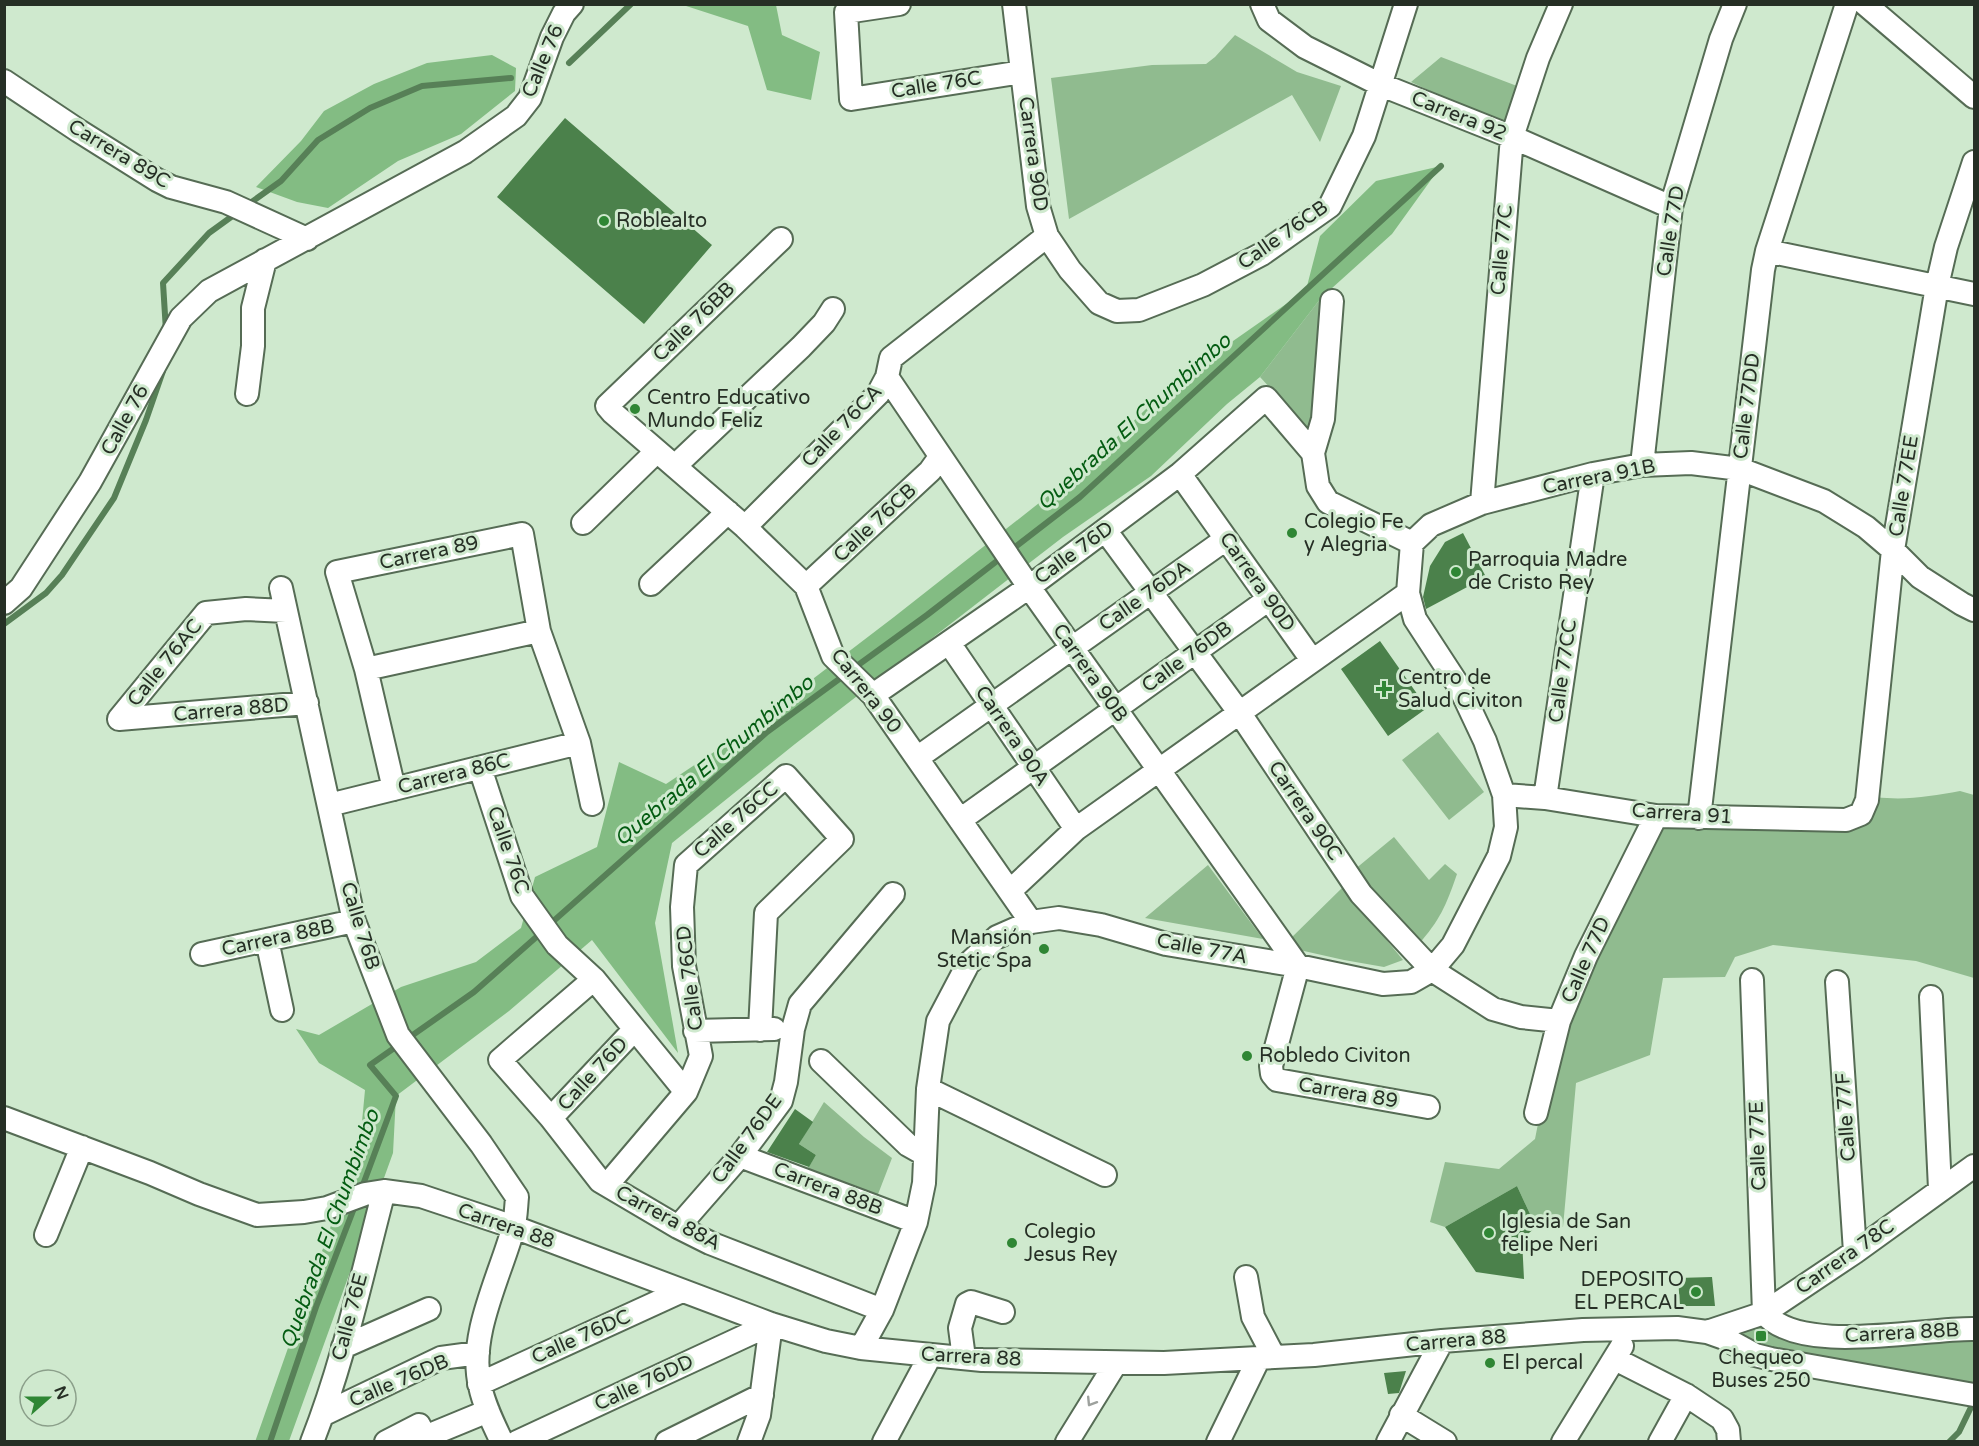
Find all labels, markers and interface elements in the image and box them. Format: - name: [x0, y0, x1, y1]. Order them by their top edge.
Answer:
- street label: Calle 76: [517, 21, 569, 101]
- street label: Calle 76C: [889, 66, 983, 104]
- street label: Carrera 92: [1408, 86, 1510, 146]
- street label: Carrera 90D: [1013, 95, 1053, 213]
- street label: Carrera 89C: [64, 114, 174, 194]
- street label: Calle 77D: [1652, 184, 1690, 278]
- street label: Calle 76CB: [1233, 195, 1333, 275]
- street label: Calle 77C: [1486, 204, 1518, 296]
- place label: Roblealto: [616, 209, 707, 233]
- marker: Roblealto: [597, 214, 611, 228]
- street label: Calle 76BB: [648, 277, 740, 367]
- water label: Quebrada El Chumbimbo: [1032, 327, 1237, 516]
- street label: Calle 77DD: [1729, 352, 1765, 460]
- street label: Calle 76CA: [797, 380, 887, 472]
- street label: Calle 76: [96, 381, 154, 459]
- place label: Centro Educativo Mundo Feliz: [647, 386, 810, 433]
- marker: Centro Educativo Mundo Feliz: [628, 402, 642, 416]
- street label: Calle 77EE: [1884, 434, 1924, 538]
- street label: Carrera 91B: [1540, 454, 1658, 500]
- street label: Calle 76CB: [829, 479, 921, 567]
- place label: Colegio Fe y Alegria: [1304, 510, 1404, 557]
- street label: Calle 76D: [1030, 516, 1118, 590]
- marker: Colegio Fe y Alegria: [1285, 526, 1299, 540]
- street label: Carrera 90D: [1214, 528, 1300, 636]
- street label: Carrera 89: [377, 531, 481, 575]
- place label: Parroquia Madre de Cristo Rey: [1468, 548, 1627, 595]
- street label: Calle 76DA: [1095, 556, 1195, 636]
- marker: Parroquia Madre de Cristo Rey: [1449, 565, 1463, 579]
- street label: Calle 76AC: [123, 614, 208, 711]
- street label: Calle 76DB: [1137, 616, 1237, 698]
- street label: Calle 77CC: [1544, 618, 1582, 724]
- street label: Carrera 90B: [1047, 619, 1133, 727]
- street label: Carrera 90: [826, 644, 906, 738]
- place label: Centro de Salud Civiton: [1398, 666, 1523, 713]
- water label: Quebrada El Chumbimbo: [609, 670, 820, 852]
- marker: Centro de Salud Civiton: [1375, 680, 1393, 698]
- street label: Carrera 90A: [970, 681, 1054, 791]
- street label: Carrera 88D: [172, 693, 290, 727]
- street label: Carrera 86C: [395, 748, 513, 800]
- street label: Carrera 90C: [1263, 757, 1347, 865]
- street label: Calle 76CC: [689, 777, 783, 863]
- street label: Carrera 91: [1631, 799, 1733, 829]
- street label: Calle 76C: [482, 803, 534, 897]
- street label: Calle 76B: [335, 879, 385, 973]
- street label: Calle 77D: [1556, 913, 1616, 1007]
- street label: Carrera 88B: [219, 914, 337, 962]
- street label: Calle 76CD: [672, 924, 708, 1032]
- place label: Mansión Stetic Spa: [937, 926, 1032, 973]
- street label: Calle 77A: [1155, 928, 1249, 970]
- marker: Mansión Stetic Spa: [1037, 942, 1051, 956]
- street label: Calle 76D: [553, 1032, 633, 1116]
- place label: Robledo Civiton: [1259, 1044, 1411, 1068]
- marker: Robledo Civiton: [1240, 1049, 1254, 1063]
- street label: Carrera 89: [1296, 1072, 1400, 1114]
- street label: Calle 77F: [1831, 1072, 1861, 1162]
- street label: Calle 76DE: [707, 1090, 787, 1188]
- street label: Calle 77E: [1744, 1101, 1772, 1191]
- water label: Quebrada El Chumbimbo: [275, 1105, 385, 1352]
- street label: Carrera 88B: [770, 1157, 886, 1221]
- street label: Carrera 88A: [611, 1180, 725, 1256]
- street label: Carrera 88: [454, 1198, 558, 1254]
- place label: Iglesia de San felipe Neri: [1501, 1210, 1631, 1257]
- street label: Carrera 78C: [1791, 1214, 1899, 1300]
- place label: Colegio Jesus Rey: [1024, 1220, 1118, 1267]
- marker: Iglesia de San felipe Neri: [1482, 1226, 1496, 1240]
- marker: Colegio Jesus Rey: [1005, 1236, 1019, 1250]
- place label: DEPOSITO EL PERCAL: [1574, 1268, 1684, 1315]
- street label: Calle 76E: [327, 1271, 373, 1363]
- marker: DEPOSITO EL PERCAL: [1689, 1285, 1703, 1299]
- street label: Calle 76DC: [528, 1305, 634, 1369]
- street label: Carrera 88B: [1844, 1318, 1960, 1348]
- street label: Carrera 88: [1405, 1325, 1507, 1357]
- marker: Chequeo Buses 250: [1754, 1329, 1768, 1343]
- street label: Carrera 88: [920, 1342, 1022, 1372]
- place label: Chequeo Buses 250: [1711, 1346, 1811, 1393]
- street label: Calle 76DB: [346, 1349, 452, 1413]
- street label: Calle 76DD: [591, 1350, 697, 1416]
- place label: El percal: [1502, 1351, 1583, 1375]
- marker: El percal: [1483, 1356, 1497, 1370]
- north arrow: [18, 1368, 78, 1428]
- text: N: [49, 1383, 73, 1403]
- one-way arrow: [1087, 1396, 1099, 1406]

